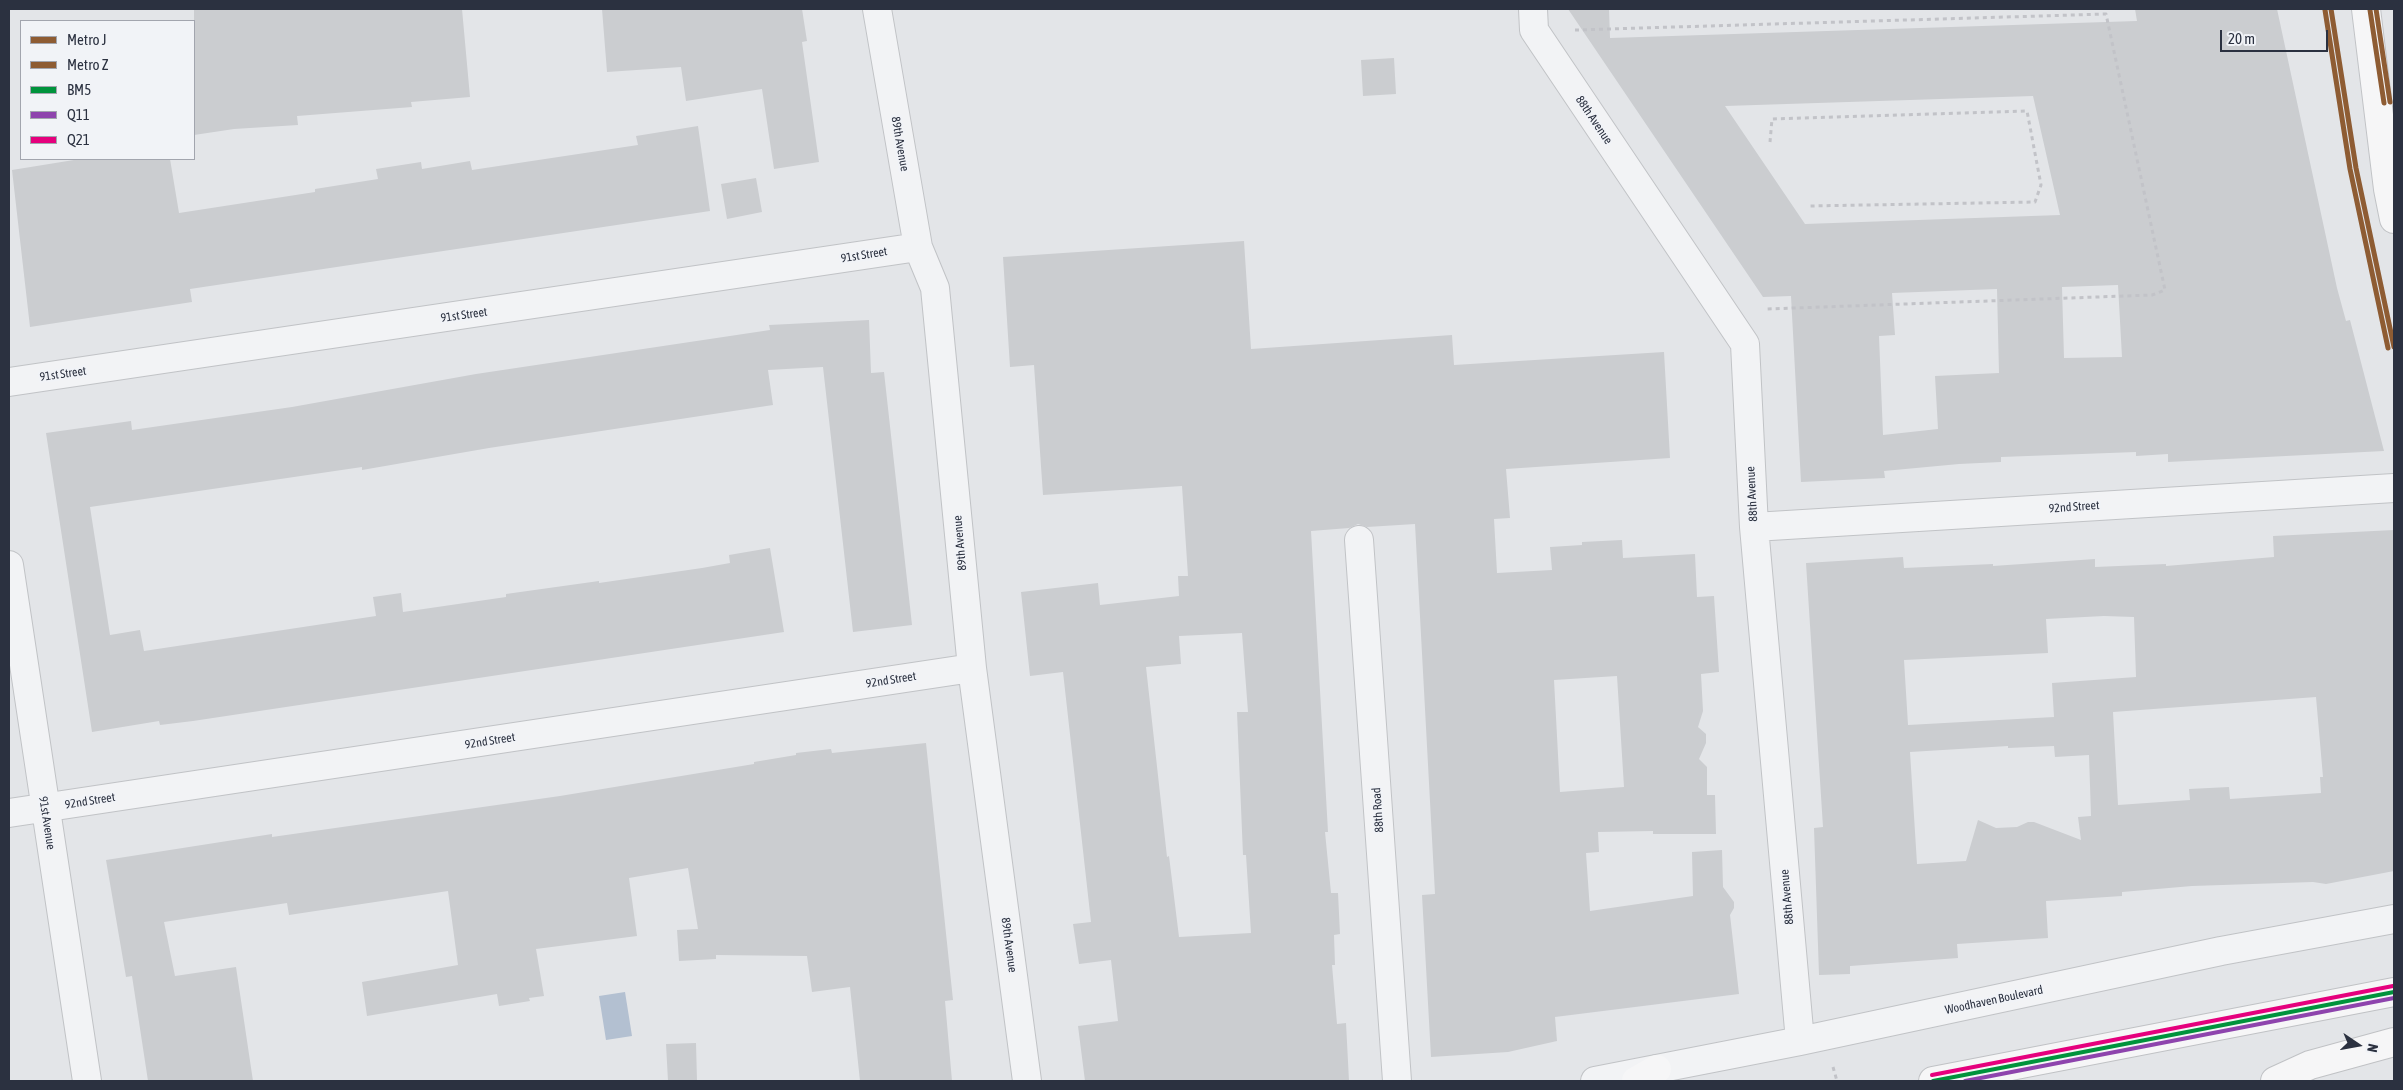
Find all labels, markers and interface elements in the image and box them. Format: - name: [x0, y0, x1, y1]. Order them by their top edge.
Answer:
- legend: [20, 20, 195, 160]
- scale bar: [2223, 20, 2330, 52]
- text: 20 m: [2228, 30, 2255, 47]
- text: Metro J: [67, 31, 107, 48]
- text: Metro Z: [67, 56, 108, 73]
- text: BM5: [67, 81, 91, 98]
- street label: 88th Avenue: [1573, 93, 1615, 147]
- text: Q11: [67, 106, 90, 123]
- street label: 89th Avenue: [888, 115, 912, 173]
- text: Q21: [67, 131, 90, 148]
- street label: 91st Street: [840, 244, 888, 266]
- street label: 91st Street: [440, 305, 488, 325]
- street label: 91st Street: [39, 364, 87, 384]
- street label: 88th Avenue: [1743, 466, 1761, 522]
- street label: 92nd Street: [2048, 498, 2100, 516]
- street label: 89th Avenue: [950, 515, 970, 571]
- street label: 92nd Street: [865, 669, 917, 691]
- street label: 92nd Street: [464, 730, 516, 752]
- street label: 88th Road: [1369, 787, 1387, 833]
- street label: 92nd Street: [64, 790, 116, 812]
- street label: 91st Avenue: [36, 795, 58, 851]
- street label: 88th Avenue: [1777, 869, 1797, 925]
- street label: 89th Avenue: [998, 917, 1020, 973]
- street label: Woodhaven Boulevard: [1944, 983, 2044, 1017]
- north arrow: [2333, 1020, 2383, 1070]
- text: N: [2364, 1042, 2381, 1054]

